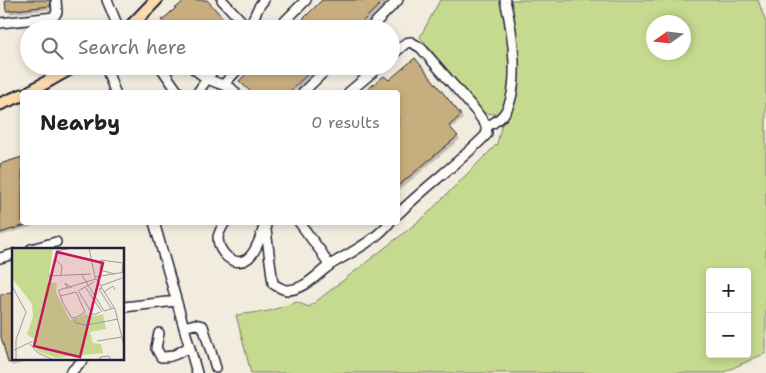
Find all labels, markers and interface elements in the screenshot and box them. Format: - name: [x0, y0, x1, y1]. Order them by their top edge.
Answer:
- north arrow: [646, 15, 691, 60]
- search box: [20, 20, 400, 75]
- icon: search: [38, 34, 66, 62]
- text: Search here: [78, 35, 187, 60]
- text: Nearby: [40, 109, 120, 137]
- text: 0 results: [311, 112, 380, 133]
- inset map: [12, 248, 125, 360]
- map controls: [706, 268, 751, 358]
- button: +: [706, 268, 751, 313]
- button: −: [706, 313, 751, 358]

